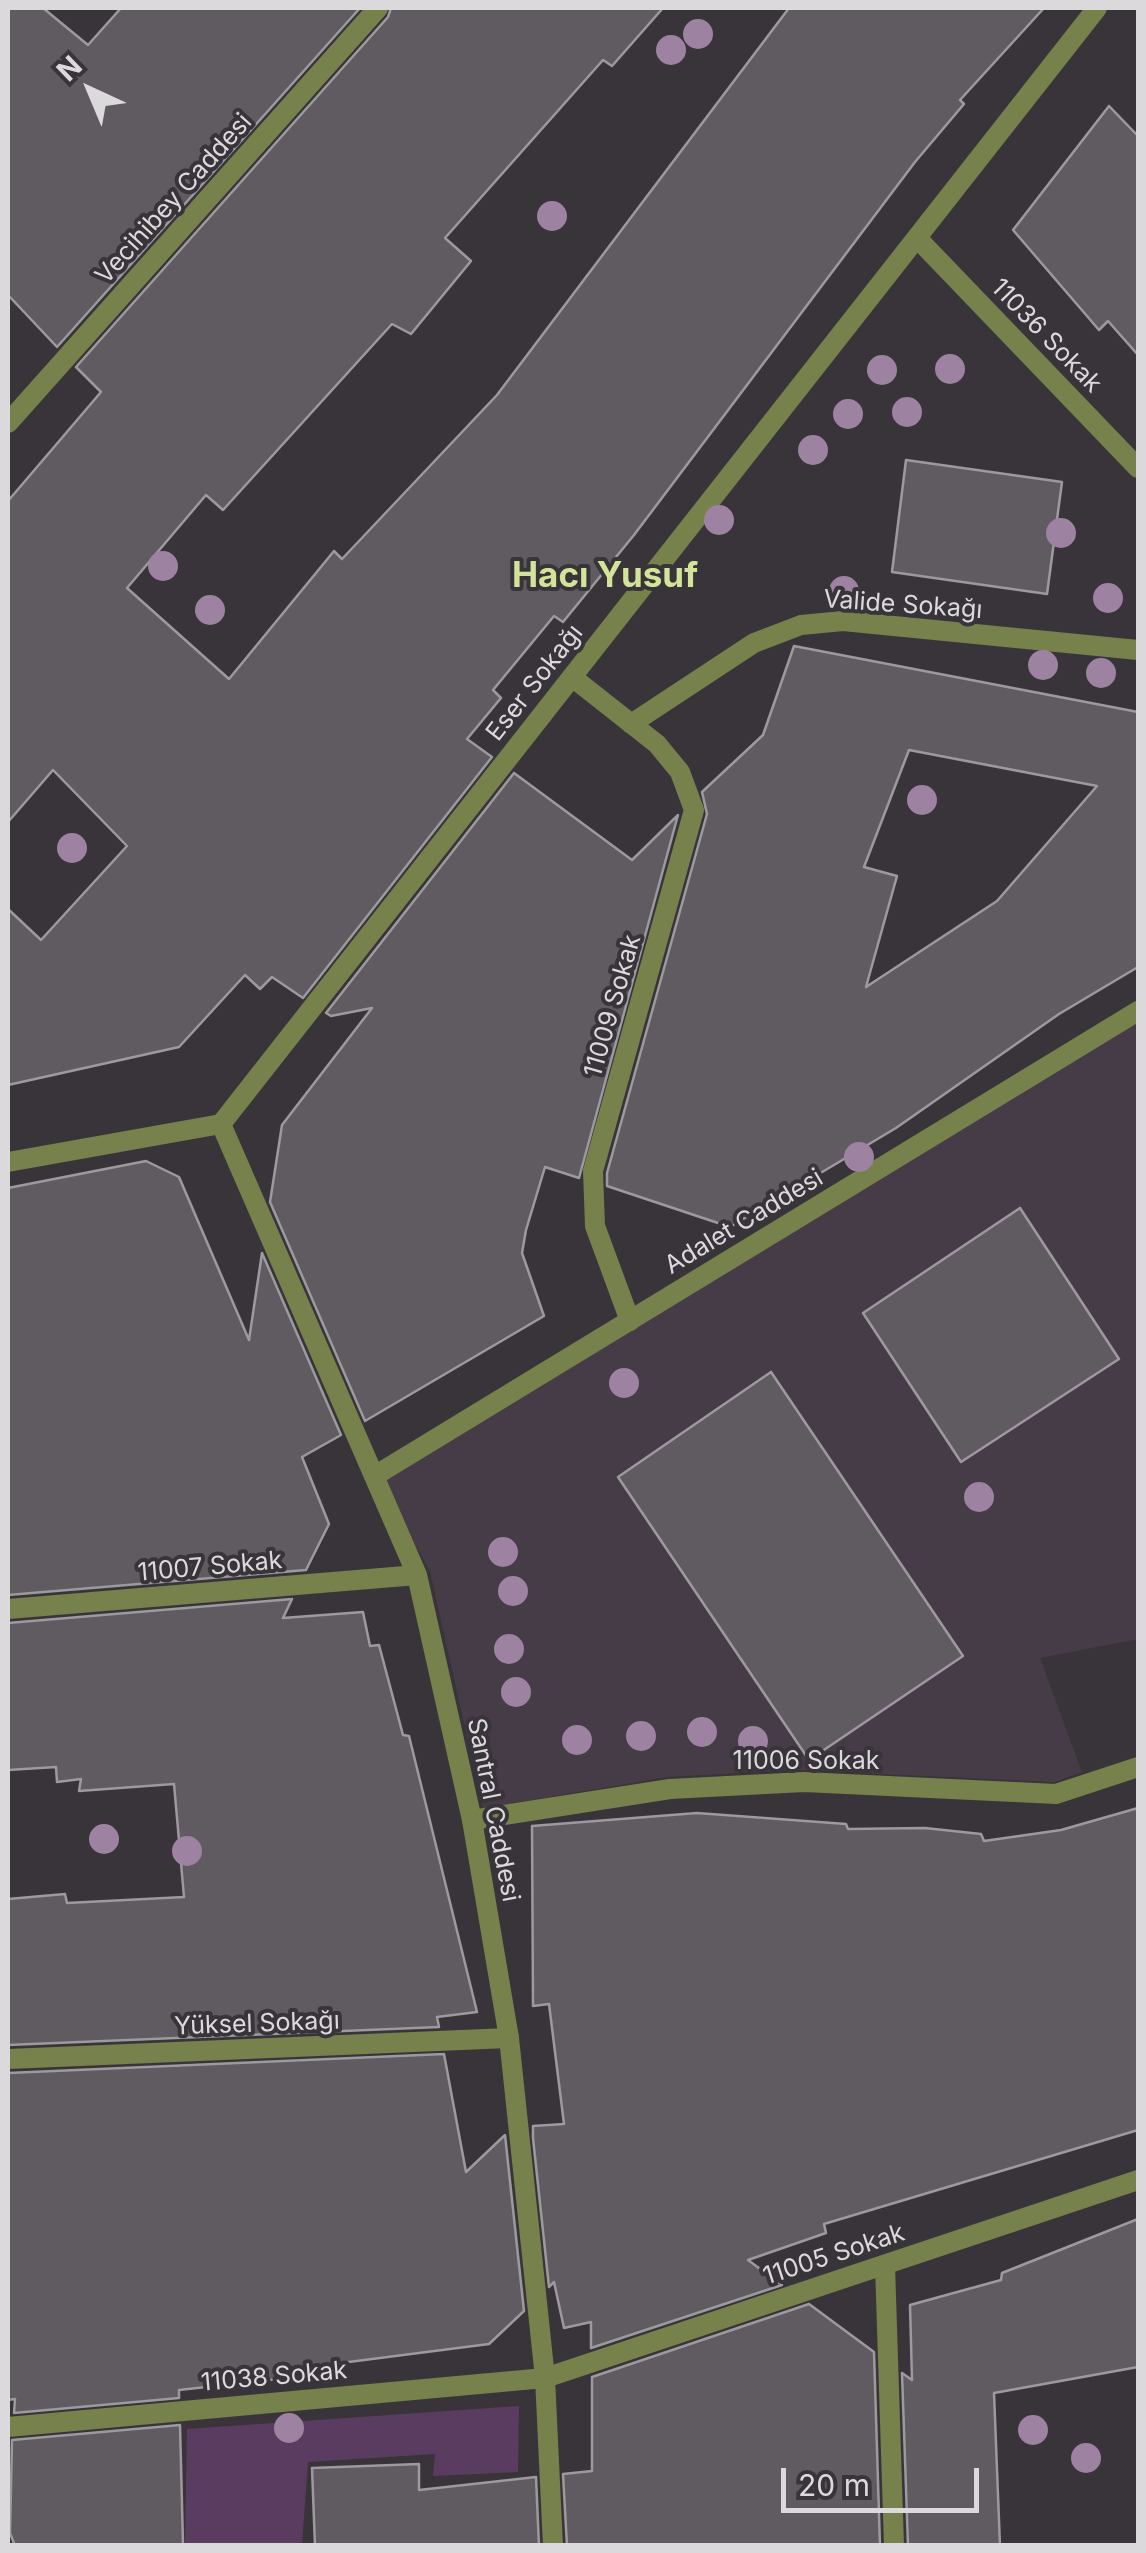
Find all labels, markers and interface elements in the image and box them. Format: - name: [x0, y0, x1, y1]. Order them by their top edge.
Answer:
- north arrow: [40, 40, 140, 140]
- text: N: [50, 49, 89, 88]
- street label: Vecihibey Caddesi: [90, 108, 258, 290]
- street label: 11036 Sokak: [984, 273, 1108, 399]
- district label: Hacı Yusuf: [512, 555, 698, 597]
- street label: Valide Sokağı: [823, 584, 983, 626]
- street label: Eser Sokağı: [480, 619, 590, 747]
- street label: 11009 Sokak: [578, 931, 648, 1081]
- street label: Adalet Caddesi: [659, 1163, 829, 1281]
- street label: 11007 Sokak: [136, 1546, 284, 1588]
- street label: Santral Caddesi: [461, 1716, 525, 1904]
- street label: 11006 Sokak: [733, 1746, 879, 1776]
- street label: Yüksel Sokağı: [174, 2006, 340, 2042]
- street label: 11005 Sokak: [760, 2218, 908, 2292]
- street label: 11038 Sokak: [200, 2356, 348, 2398]
- scale bar: [786, 2448, 984, 2510]
- text: 20 m: [798, 2467, 870, 2503]

